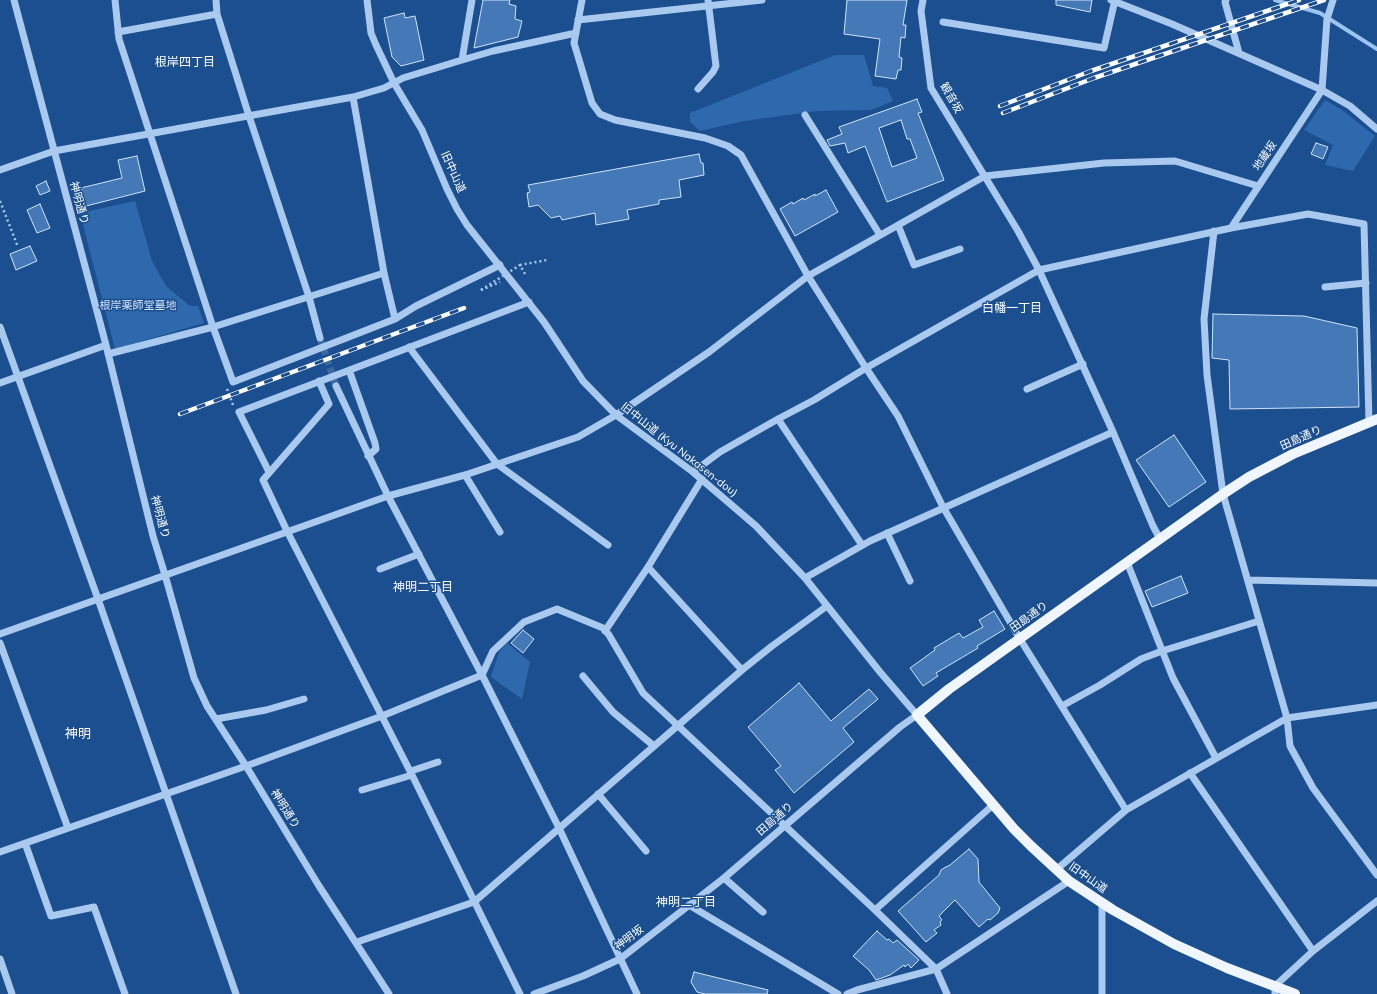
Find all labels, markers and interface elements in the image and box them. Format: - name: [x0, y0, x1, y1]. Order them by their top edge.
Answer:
- district label: 根岸四丁目: [155, 55, 215, 69]
- street label: 観音坂: [937, 80, 965, 116]
- street label: 地蔵坂: [1250, 139, 1280, 173]
- street label: 旧中山道: [438, 149, 468, 195]
- street label: 神明通り: [67, 180, 91, 226]
- park label: 根岸薬師堂墓地: [100, 299, 176, 313]
- district label: 白幡一丁目: [982, 301, 1042, 315]
- street label: 旧中山道 (Kyu Nakasen-dou): [618, 400, 740, 500]
- street label: 田島通り: [1278, 423, 1324, 453]
- street label: 神明通り: [148, 494, 172, 540]
- district label: 神明二丁目: [393, 580, 453, 594]
- street label: 田島通り: [1007, 599, 1051, 635]
- district label: 神明: [65, 726, 91, 742]
- street label: 神明通り: [268, 787, 302, 831]
- street label: 田島通り: [754, 800, 796, 838]
- street label: 旧中山道: [1066, 860, 1110, 896]
- district label: 神明二丁目: [656, 895, 716, 909]
- street label: 神明坂: [612, 923, 646, 953]

